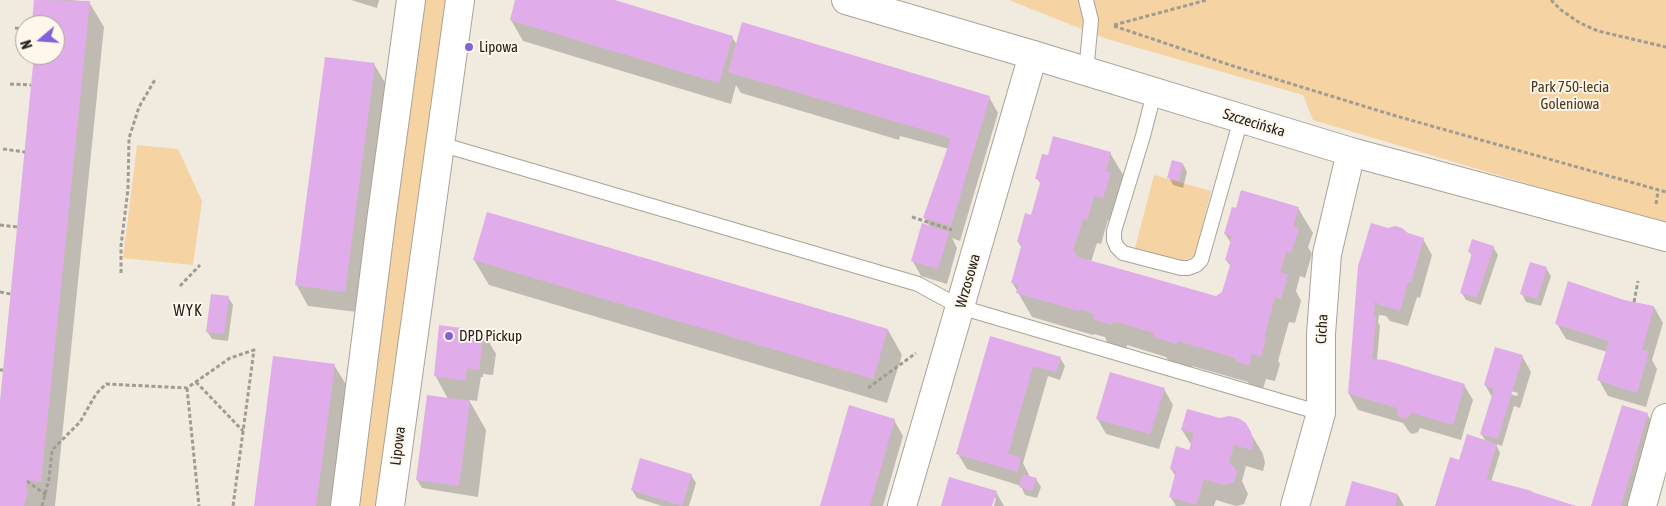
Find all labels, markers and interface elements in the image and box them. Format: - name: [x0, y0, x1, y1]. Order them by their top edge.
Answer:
- north arrow: [15, 15, 65, 65]
- text: N: [18, 38, 36, 51]
- place label: Lipowa: [479, 38, 518, 56]
- marker: Lipowa: [463, 41, 475, 53]
- park label: Park 750-lecia Goleniowa: [1531, 78, 1609, 113]
- street label: Szczecińska: [1221, 105, 1287, 141]
- street label: Wrzosowa: [952, 252, 984, 310]
- district label: WYK: [173, 301, 203, 321]
- street label: Cicha: [1312, 314, 1332, 344]
- place label: DPD Pickup: [459, 327, 522, 345]
- marker: DPD Pickup: [443, 330, 455, 342]
- street label: Lipowa: [387, 426, 409, 466]

